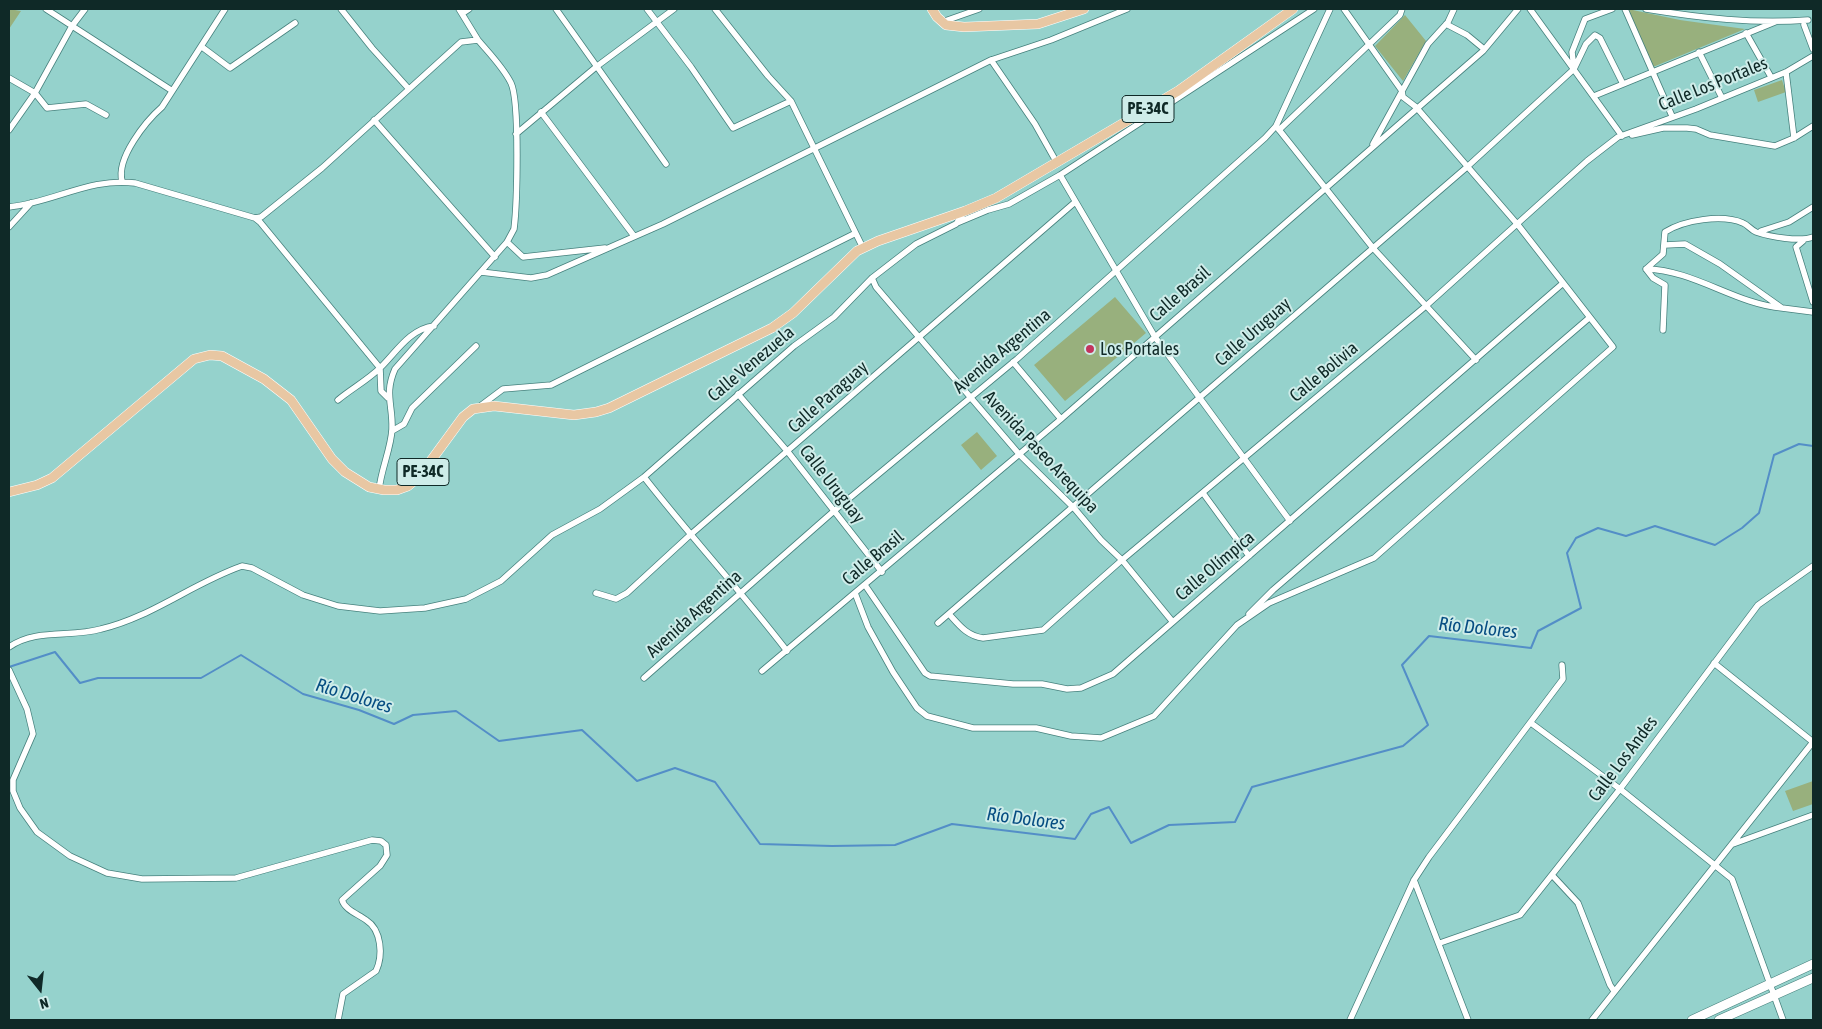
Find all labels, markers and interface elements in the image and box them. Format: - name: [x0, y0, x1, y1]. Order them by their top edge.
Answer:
- street label: Calle Los Portales: [1655, 52, 1771, 116]
- road number: PE-34C: [1122, 96, 1174, 122]
- street label: Calle Brasil: [1145, 262, 1215, 326]
- street label: Calle Uruguay: [1211, 293, 1295, 371]
- street label: Avenida Argentina: [949, 304, 1055, 398]
- street label: Calle Venezuela: [703, 322, 799, 406]
- street label: Calle Bolivia: [1286, 337, 1362, 407]
- place label: Los Portales: [1100, 338, 1179, 360]
- marker: Los Portales: [1084, 343, 1096, 355]
- street label: Calle Paraguay: [784, 356, 872, 438]
- street label: Avenida Paseo Arequipa: [979, 386, 1103, 518]
- street label: Calle Uruguay: [795, 441, 869, 527]
- road number: PE-34C: [397, 458, 449, 486]
- street label: Calle Brasil: [838, 526, 908, 590]
- street label: Calle Olímpica: [1171, 527, 1259, 605]
- street label: Avenida Argentina: [642, 566, 746, 662]
- water label: Río Dolores: [1438, 613, 1518, 643]
- water label: Río Dolores: [313, 674, 395, 718]
- street label: Calle Los Andes: [1584, 712, 1662, 806]
- water label: Río Dolores: [985, 803, 1067, 835]
- north arrow: [15, 964, 65, 1014]
- text: N: [38, 995, 50, 1012]

